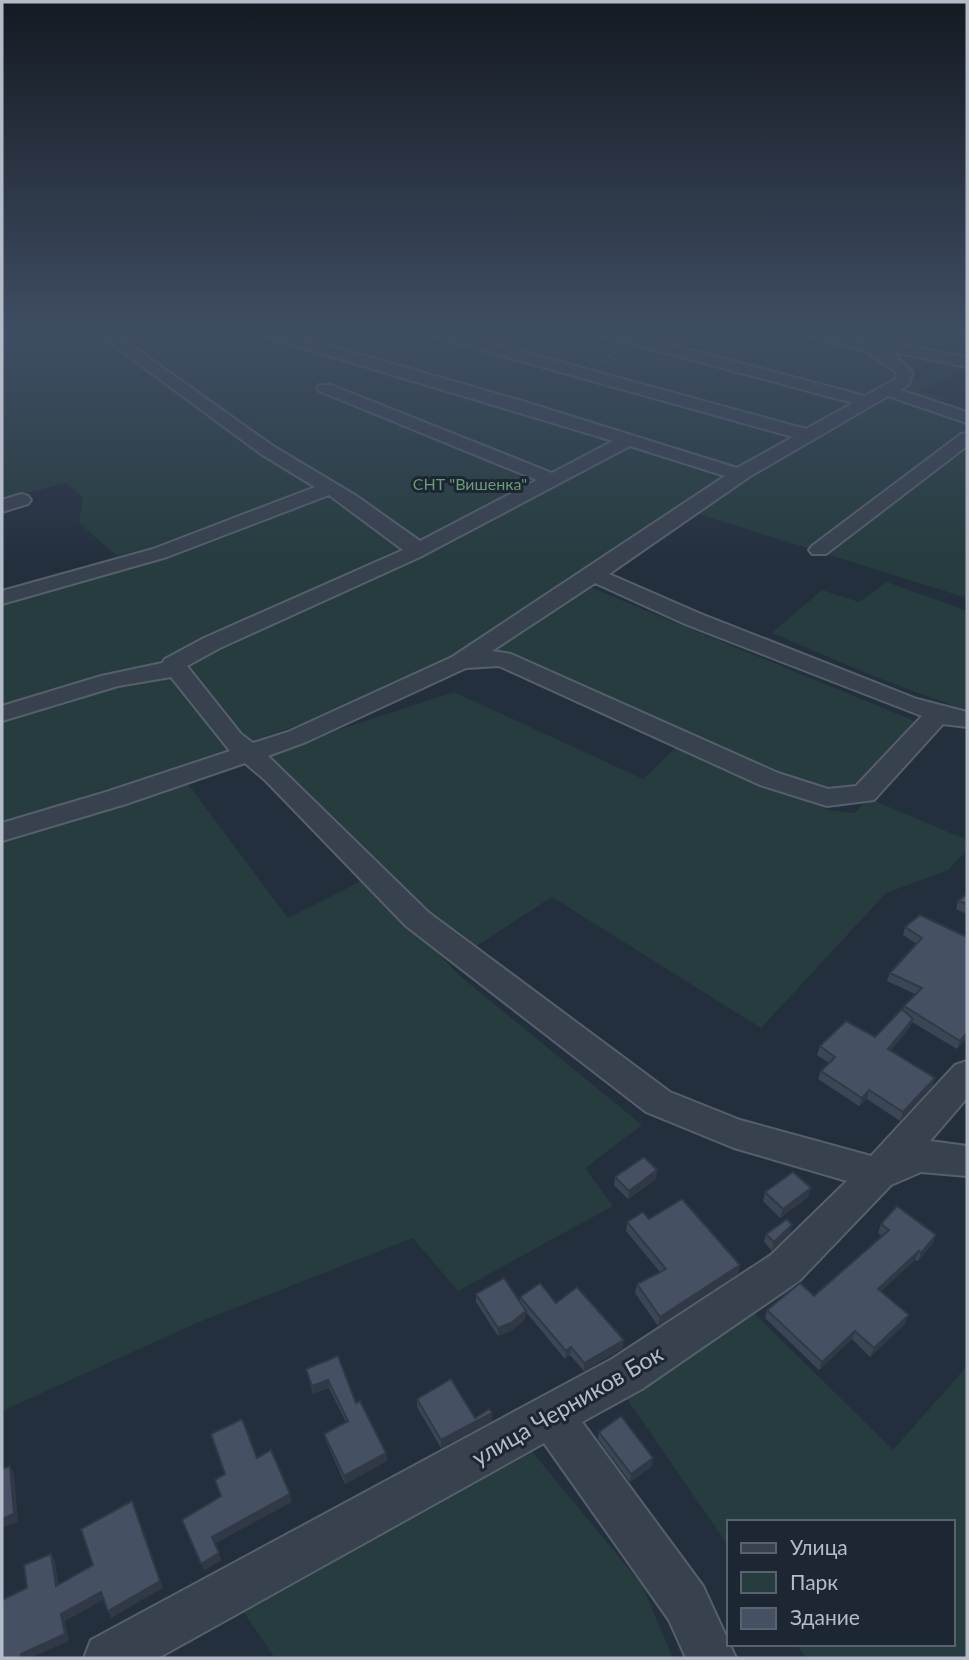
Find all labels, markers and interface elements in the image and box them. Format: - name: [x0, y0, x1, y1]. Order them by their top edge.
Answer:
- park label: СНТ "Вишенка": [413, 474, 527, 493]
- street label: улица Черников Бок: [467, 1339, 667, 1471]
- legend: [727, 1520, 955, 1646]
- text: Улица: [790, 1534, 848, 1559]
- text: Парк: [790, 1569, 838, 1594]
- text: Здание: [790, 1604, 860, 1629]

